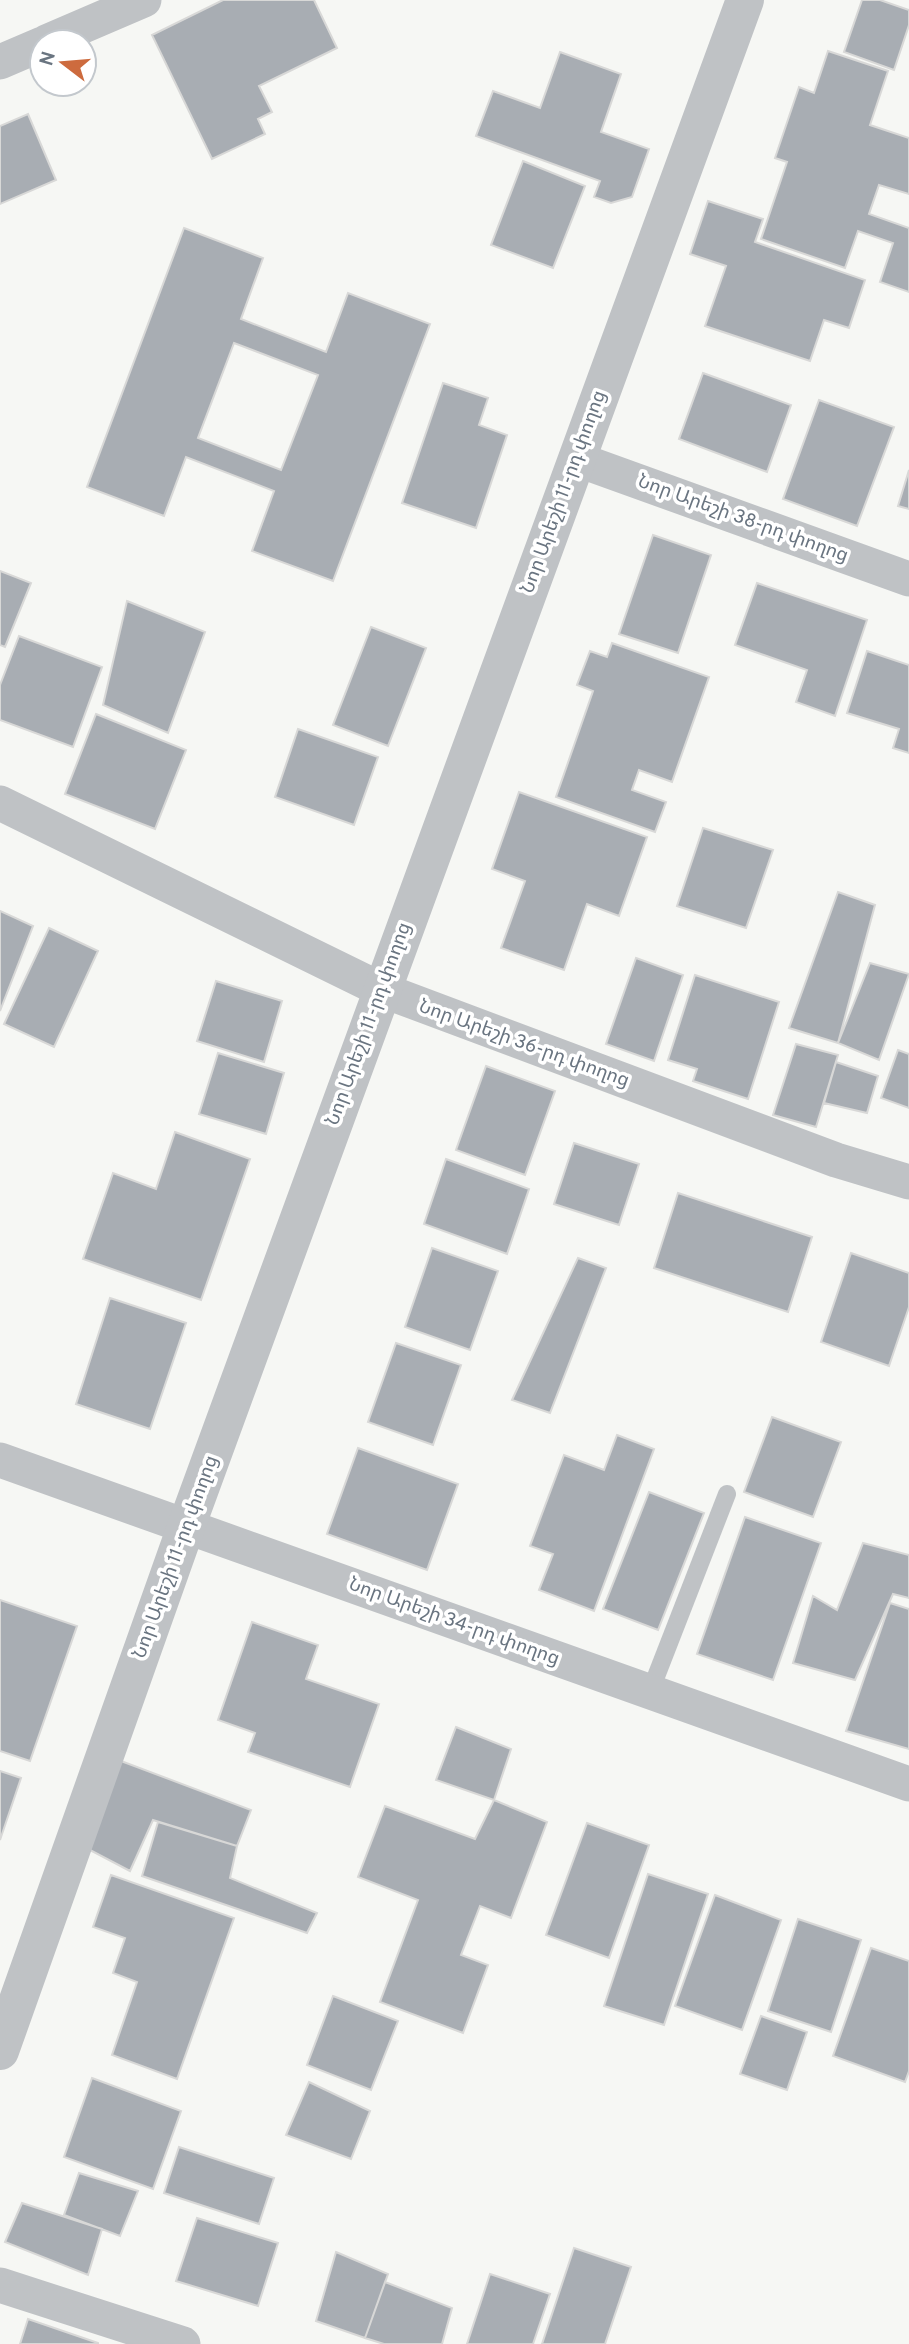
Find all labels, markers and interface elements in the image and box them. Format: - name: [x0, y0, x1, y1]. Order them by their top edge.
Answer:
- north arrow: [28, 28, 98, 98]
- text: N: [35, 49, 62, 69]
- street label: Նոր Արեշի 11-րդ փողոց: [516, 387, 612, 597]
- street label: Նոր Արեշի 38-րդ փողոց: [634, 470, 852, 568]
- street label: Նոր Արեշի 11-րդ փողոց: [321, 919, 417, 1129]
- street label: Նոր Արեշի 36-րդ փողոց: [415, 995, 633, 1093]
- street label: Նոր Արեշի 11-րդ փողոց: [128, 1452, 224, 1662]
- street label: Նոր Արեշի 34-րդ փողոց: [345, 1573, 563, 1671]

